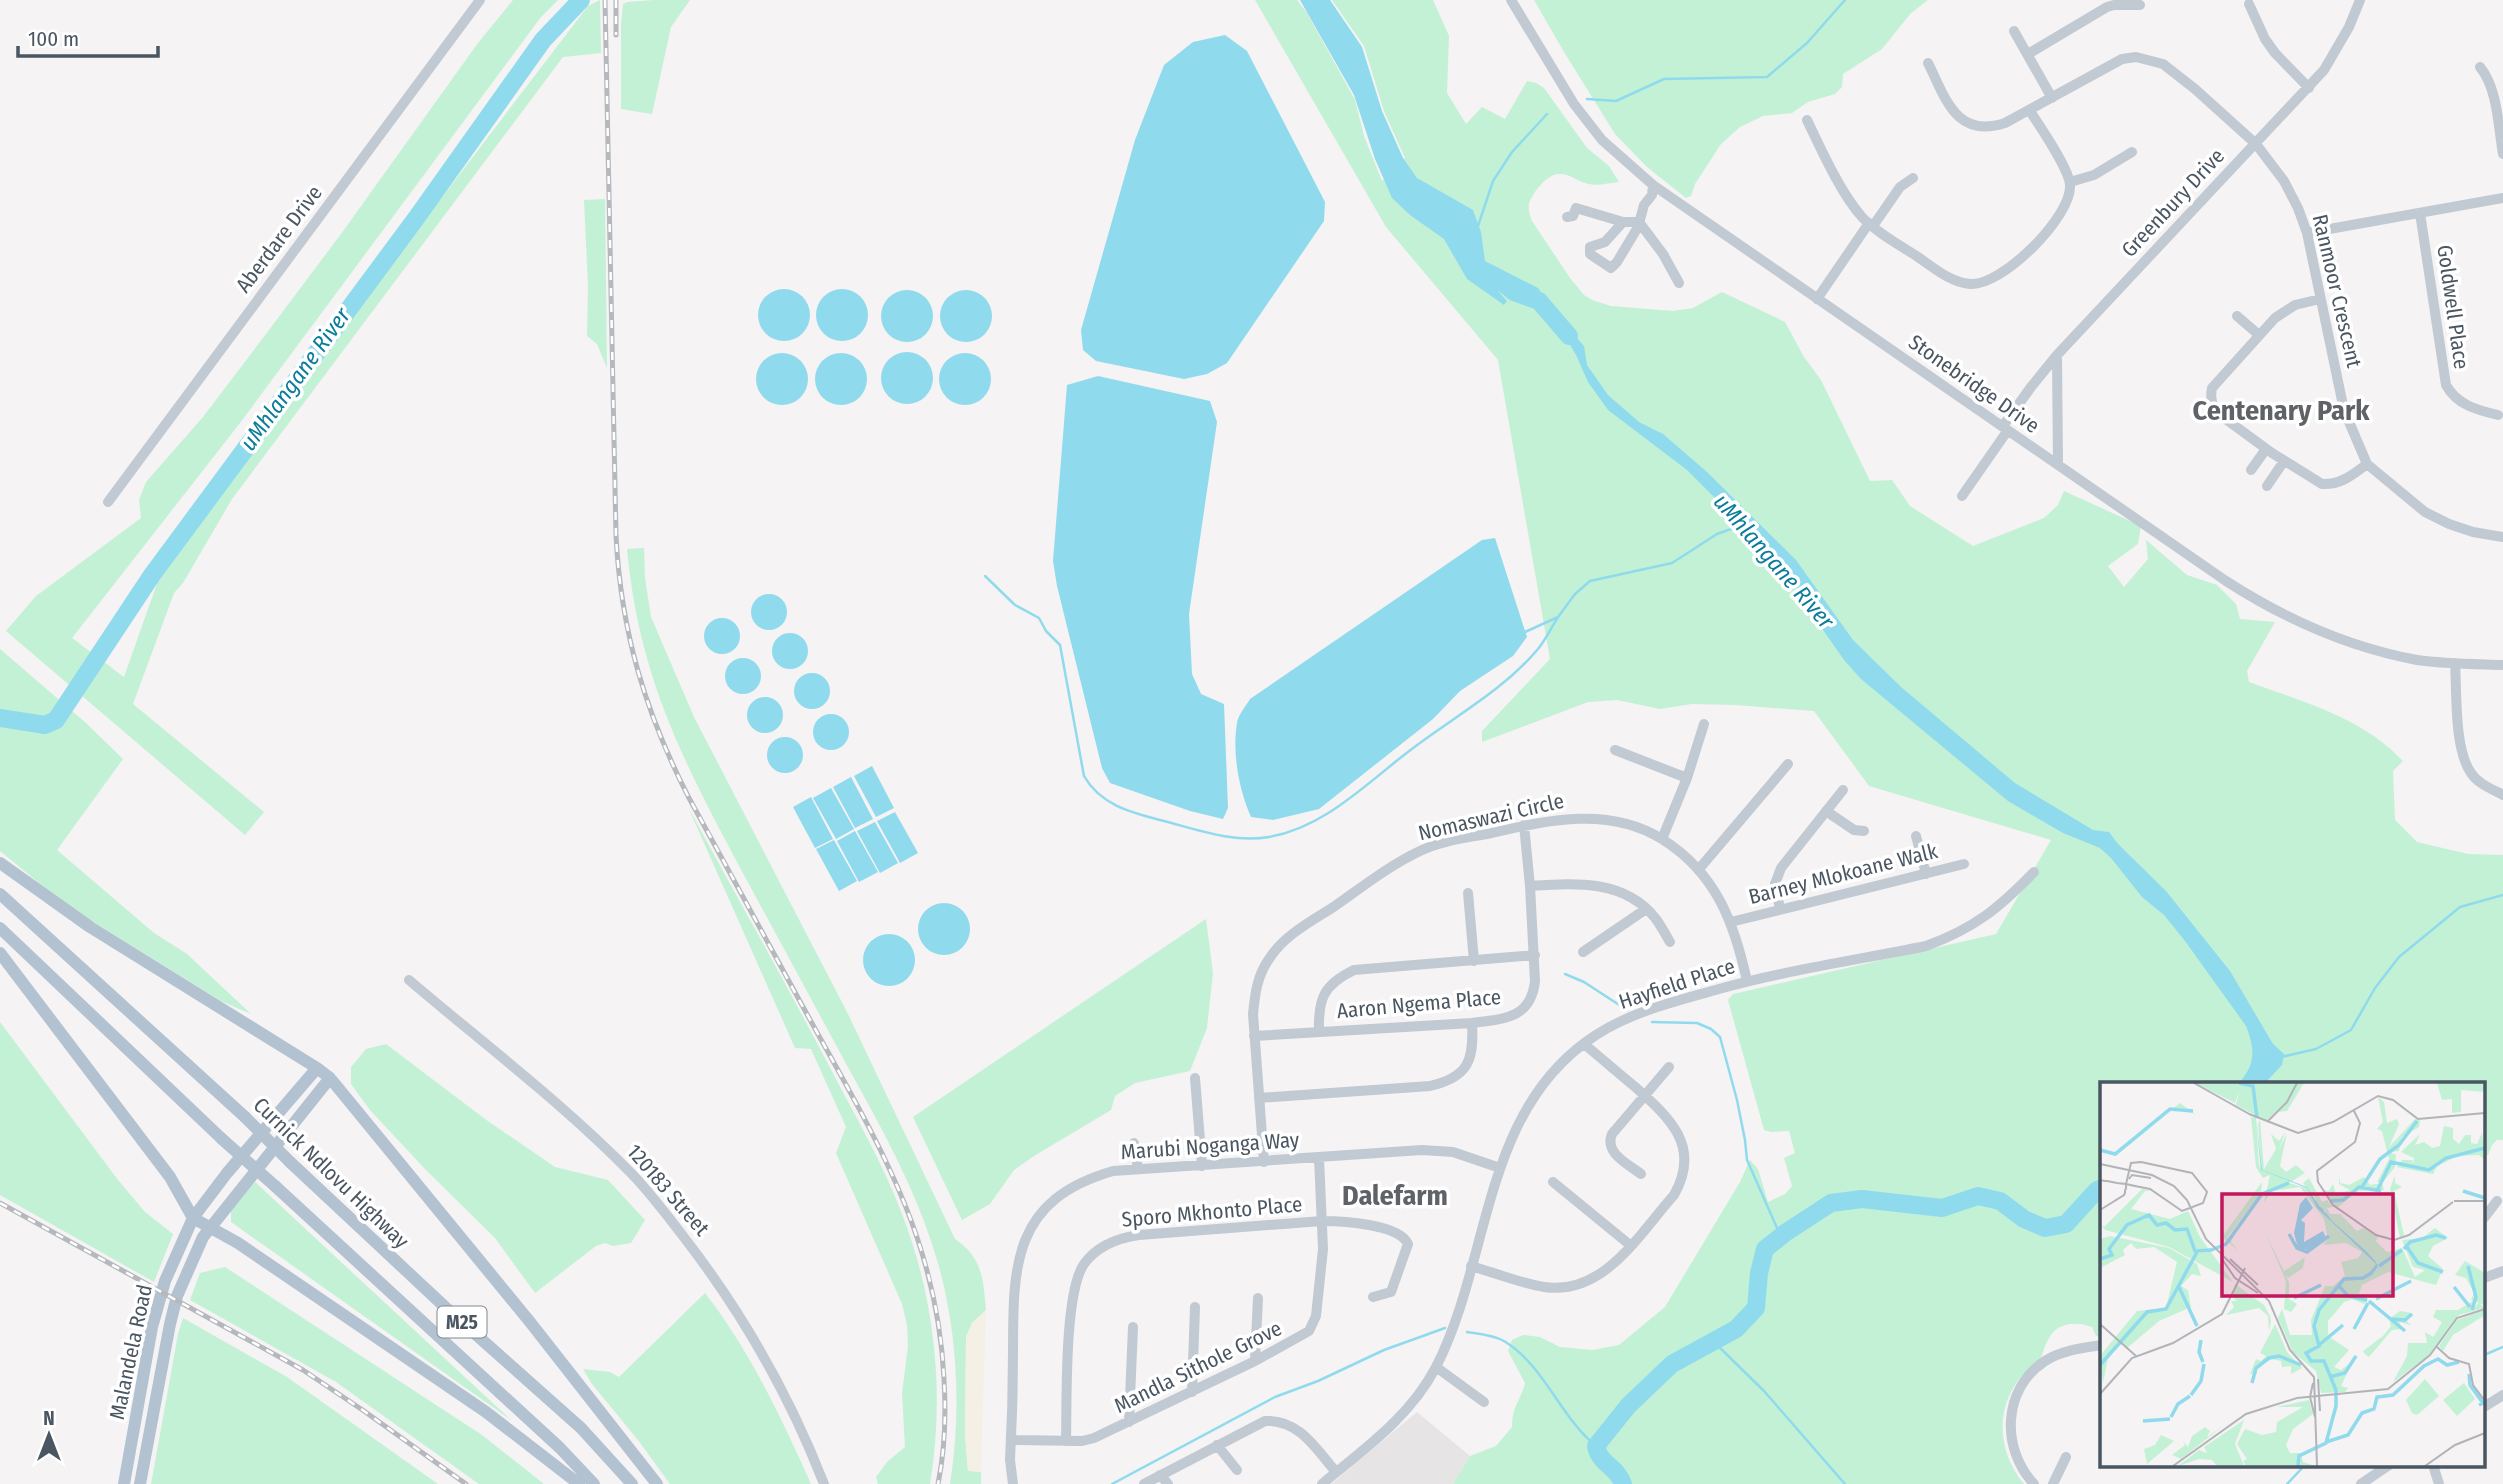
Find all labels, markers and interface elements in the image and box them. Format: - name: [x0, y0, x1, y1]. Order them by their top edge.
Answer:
- scale bar: [18, 14, 158, 58]
- text: 100 m: [28, 26, 79, 52]
- street label: Greenbury Drive: [2116, 143, 2230, 263]
- street label: Aberdare Drive: [230, 180, 328, 298]
- street label: Ranmoor Crescent: [2307, 212, 2367, 370]
- street label: Goldwell Place: [2431, 243, 2475, 371]
- water label: uMhlangane River: [234, 301, 357, 456]
- street label: Stonebridge Drive: [1904, 329, 2044, 439]
- district label: Centenary Park: [2193, 394, 2370, 427]
- water label: uMhlangane River: [1708, 488, 1841, 635]
- street label: Nomaswazi Circle: [1416, 788, 1566, 846]
- street label: Barney Mlokoane Walk: [1746, 838, 1940, 910]
- street label: Hayfield Place: [1616, 953, 1738, 1015]
- street label: Aaron Ngema Place: [1336, 984, 1502, 1024]
- inset map: [2100, 1082, 2486, 1466]
- street label: Curnick Ndlovu Highway: [248, 1092, 415, 1254]
- street label: Marubi Noganga Way: [1120, 1127, 1301, 1165]
- street label: 120183 Street: [621, 1139, 715, 1241]
- district label: Dalefarm: [1342, 1179, 1448, 1212]
- street label: Sporo Mkhonto Place: [1121, 1191, 1303, 1233]
- street label: Malandela Road: [104, 1282, 158, 1422]
- road number: M25: [438, 1306, 486, 1338]
- street label: Mandla Sithole Grove: [1110, 1315, 1286, 1419]
- north arrow: [14, 1400, 84, 1470]
- text: N: [43, 1407, 55, 1430]

